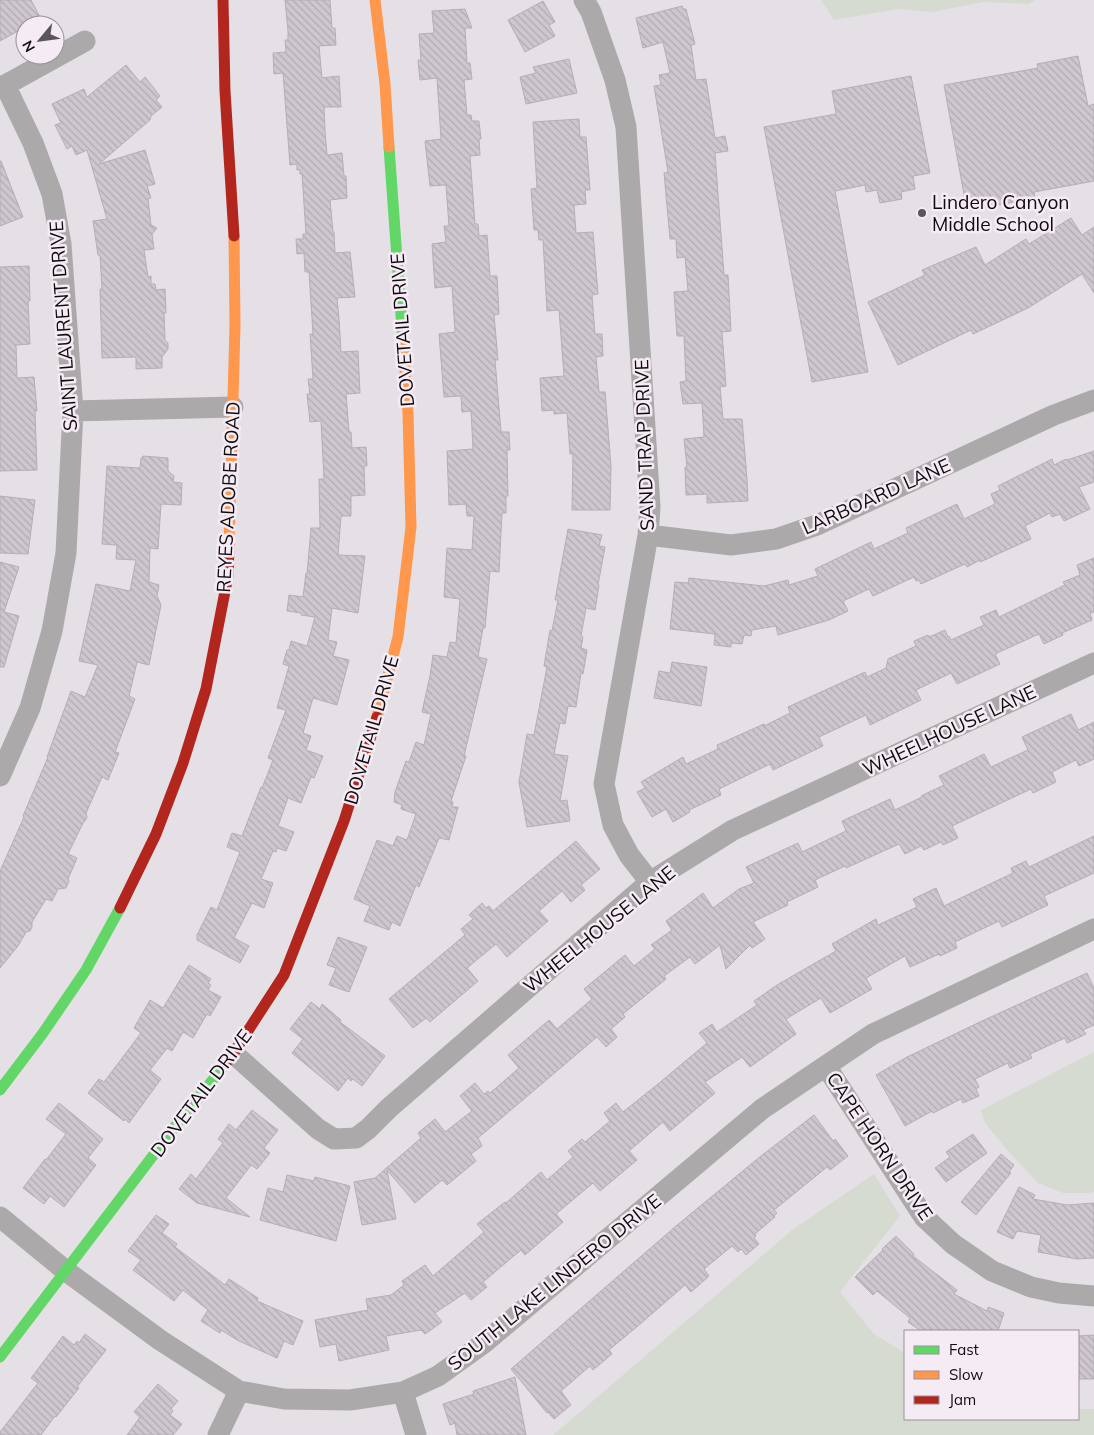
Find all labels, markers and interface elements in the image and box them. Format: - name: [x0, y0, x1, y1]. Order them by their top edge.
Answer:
- north arrow: [15, 15, 65, 65]
- text: N: [18, 37, 39, 55]
- place label: Lindero Canyon Middle School: [932, 190, 1069, 236]
- marker: Lindero Canyon Middle School: [916, 207, 928, 219]
- street label: SAINT LAURENT DRIVE: [44, 220, 82, 432]
- street label: DOVETAIL DRIVE: [385, 253, 419, 407]
- street label: SAND TRAP DRIVE: [629, 359, 659, 531]
- street label: REYES ADOBE ROAD: [211, 401, 245, 593]
- street label: LARBOARD LANE: [798, 452, 954, 540]
- street label: DOVETAIL DRIVE: [338, 653, 404, 807]
- street label: WHEELHOUSE LANE: [858, 679, 1040, 781]
- street label: WHEELHOUSE LANE: [518, 860, 680, 998]
- street label: DOVETAIL DRIVE: [145, 1024, 257, 1162]
- street label: CAPE HORN DRIVE: [822, 1067, 938, 1225]
- street label: SOUTH LAKE LINDERO DRIVE: [442, 1188, 666, 1376]
- legend: [904, 1330, 1079, 1420]
- text: Fast: [949, 1340, 979, 1359]
- text: Slow: [949, 1365, 983, 1384]
- text: Jam: [949, 1390, 976, 1409]

